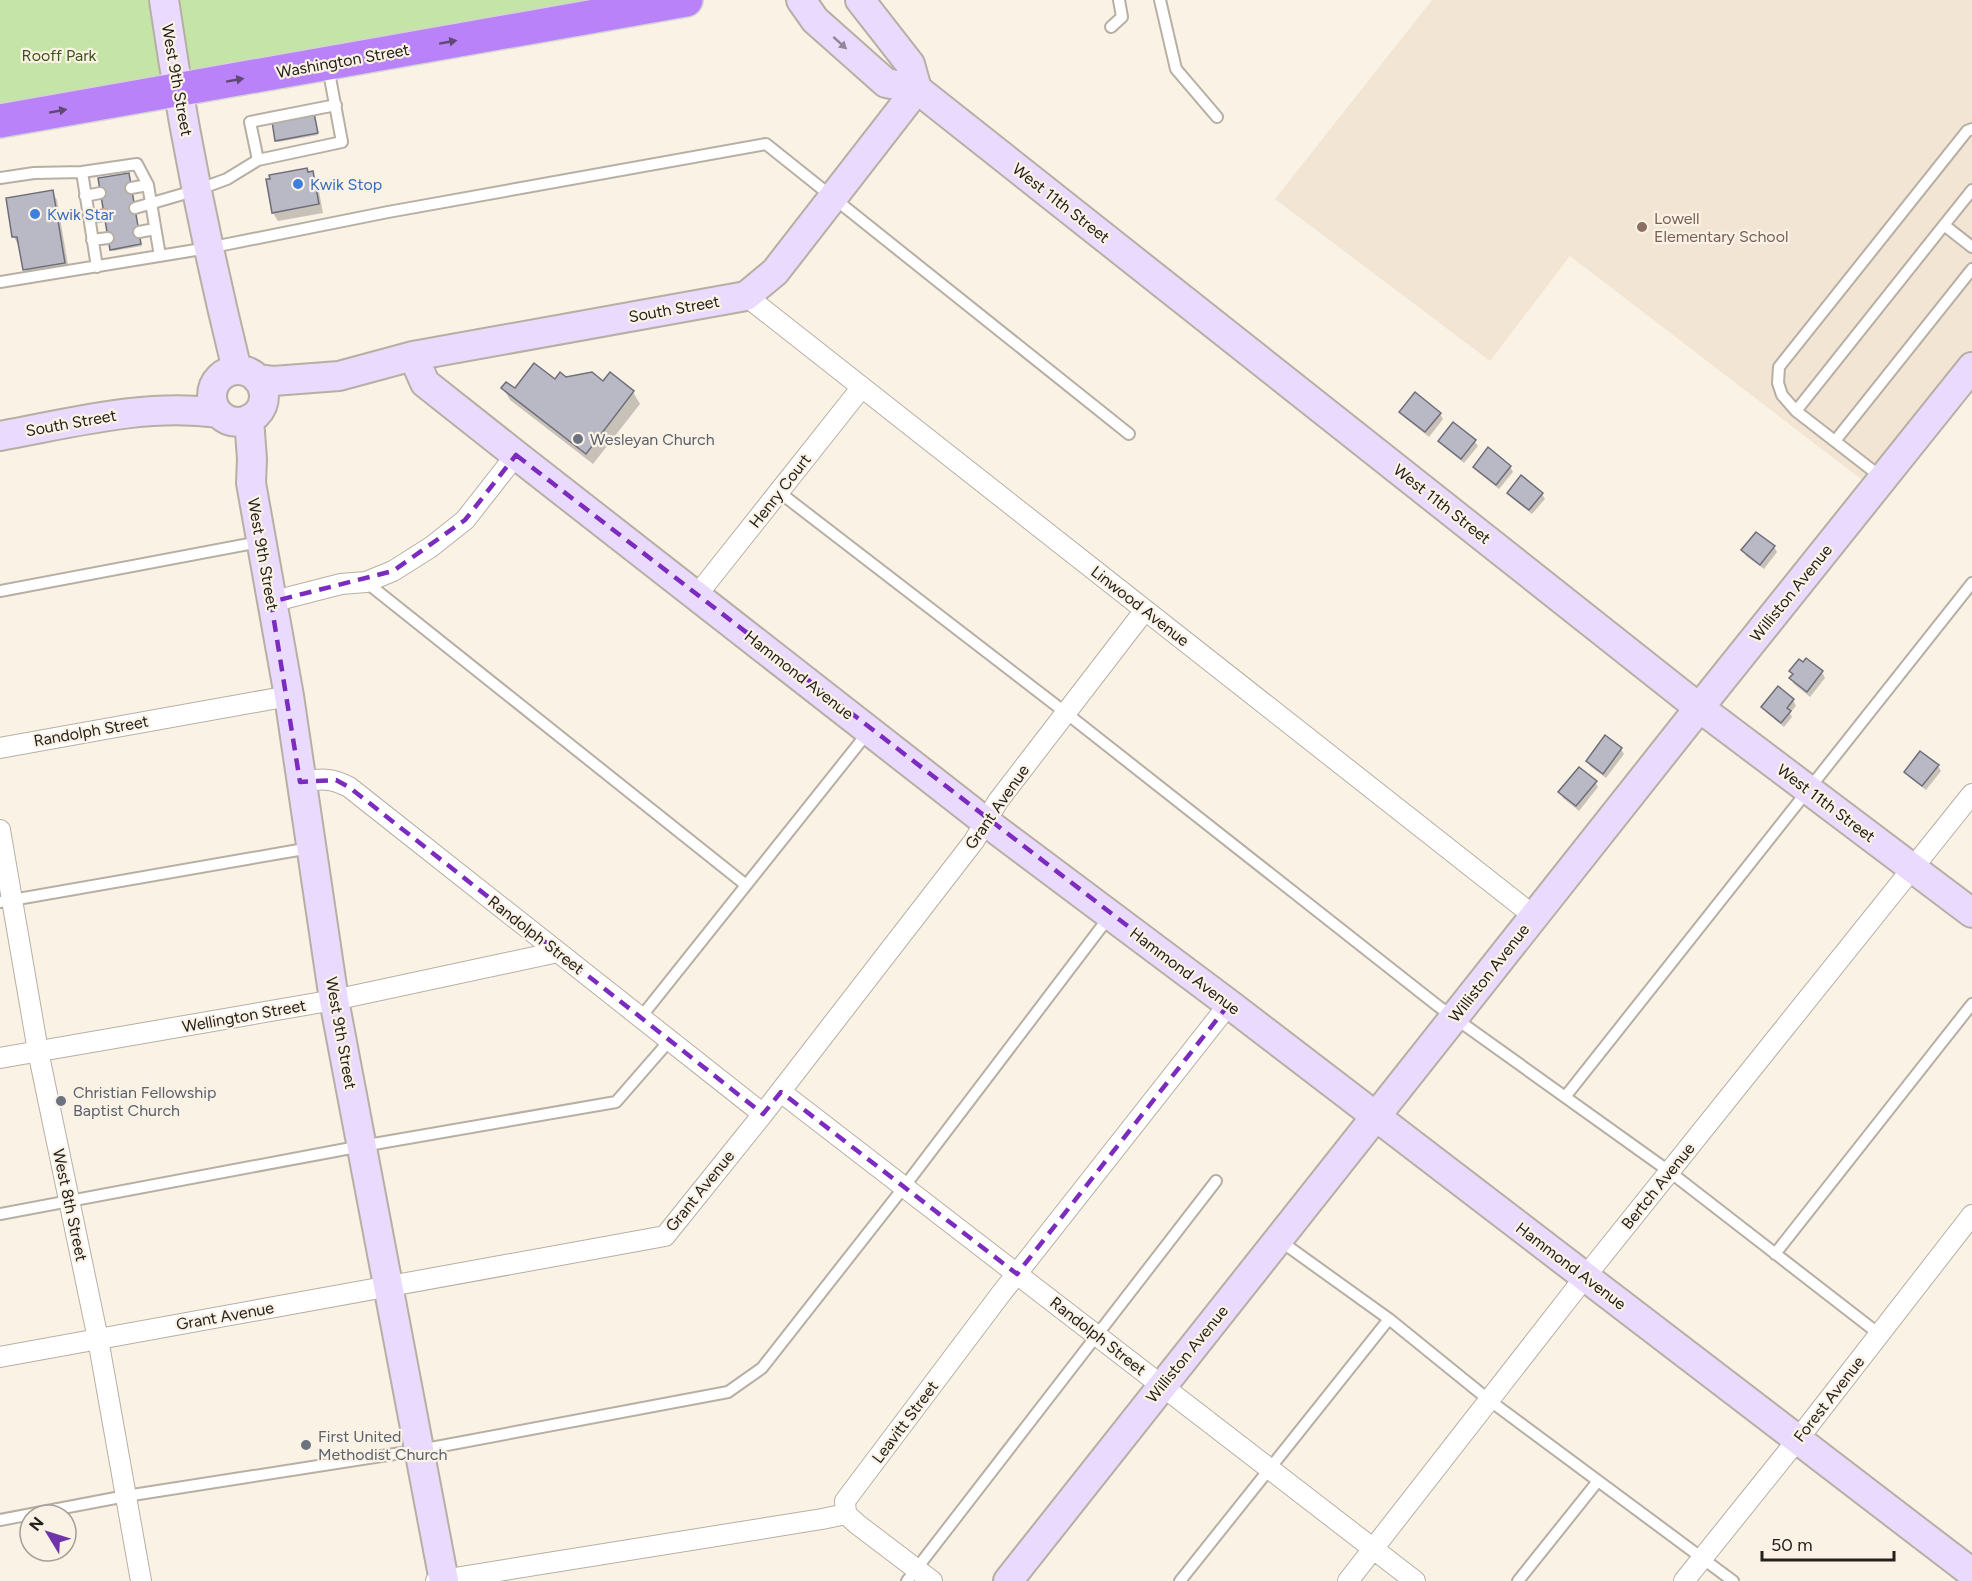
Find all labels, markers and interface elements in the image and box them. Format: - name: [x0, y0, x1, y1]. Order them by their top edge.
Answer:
- street label: West 9th Street: [158, 22, 196, 138]
- one-way arrow: [832, 36, 847, 49]
- one-way arrow: [438, 38, 457, 47]
- street label: Washington Street: [275, 40, 411, 82]
- park label: Rooff Park: [22, 46, 97, 65]
- one-way arrow: [225, 75, 244, 84]
- one-way arrow: [48, 106, 67, 115]
- street label: West 11th Street: [1009, 159, 1113, 247]
- place label: Kwik Stop: [310, 175, 382, 194]
- marker: Kwik Stop: [291, 177, 305, 191]
- place label: Kwik Star: [47, 205, 115, 224]
- marker: Kwik Star: [28, 207, 42, 221]
- place label: Lowell Elementary School: [1654, 209, 1788, 246]
- marker: Lowell Elementary School: [1635, 220, 1649, 234]
- street label: South Street: [627, 292, 721, 326]
- street label: South Street: [24, 406, 118, 440]
- place label: Wesleyan Church: [590, 430, 715, 449]
- marker: Wesleyan Church: [571, 432, 585, 446]
- street label: Henry Court: [745, 450, 815, 532]
- street label: West 11th Street: [1390, 460, 1494, 548]
- street label: West 9th Street: [244, 496, 282, 612]
- street label: Williston Avenue: [1746, 540, 1836, 645]
- street label: Linwood Avenue: [1087, 562, 1193, 650]
- street label: Hammond Avenue: [741, 627, 857, 724]
- street label: Randolph Street: [32, 712, 150, 750]
- street label: West 11th Street: [1773, 760, 1879, 846]
- street label: Grant Avenue: [961, 761, 1033, 853]
- street label: Randolph Street: [484, 892, 588, 978]
- street label: Williston Avenue: [1445, 920, 1533, 1026]
- street label: Hammond Avenue: [1126, 923, 1244, 1019]
- street label: West 9th Street: [322, 975, 360, 1091]
- street label: Wellington Street: [181, 996, 307, 1036]
- place label: Christian Fellowship Baptist Church: [73, 1083, 216, 1120]
- marker: Christian Fellowship Baptist Church: [54, 1094, 68, 1108]
- street label: Bertch Avenue: [1617, 1139, 1699, 1233]
- street label: Grant Avenue: [662, 1146, 739, 1235]
- street label: West 8th Street: [49, 1147, 91, 1263]
- street label: Hammond Avenue: [1512, 1218, 1630, 1314]
- street label: Randolph Street: [1046, 1293, 1150, 1379]
- street label: Grant Avenue: [175, 1298, 276, 1334]
- street label: Williston Avenue: [1142, 1301, 1232, 1406]
- street label: Forest Avenue: [1790, 1352, 1869, 1446]
- street label: Leavitt Street: [868, 1377, 942, 1467]
- place label: First United Methodist Church: [318, 1427, 448, 1464]
- marker: First United Methodist Church: [299, 1438, 313, 1452]
- north arrow: [18, 1503, 78, 1563]
- text: N: [25, 1513, 48, 1535]
- scale bar: [1762, 1524, 1894, 1562]
- text: 50 m: [1771, 1534, 1813, 1556]

